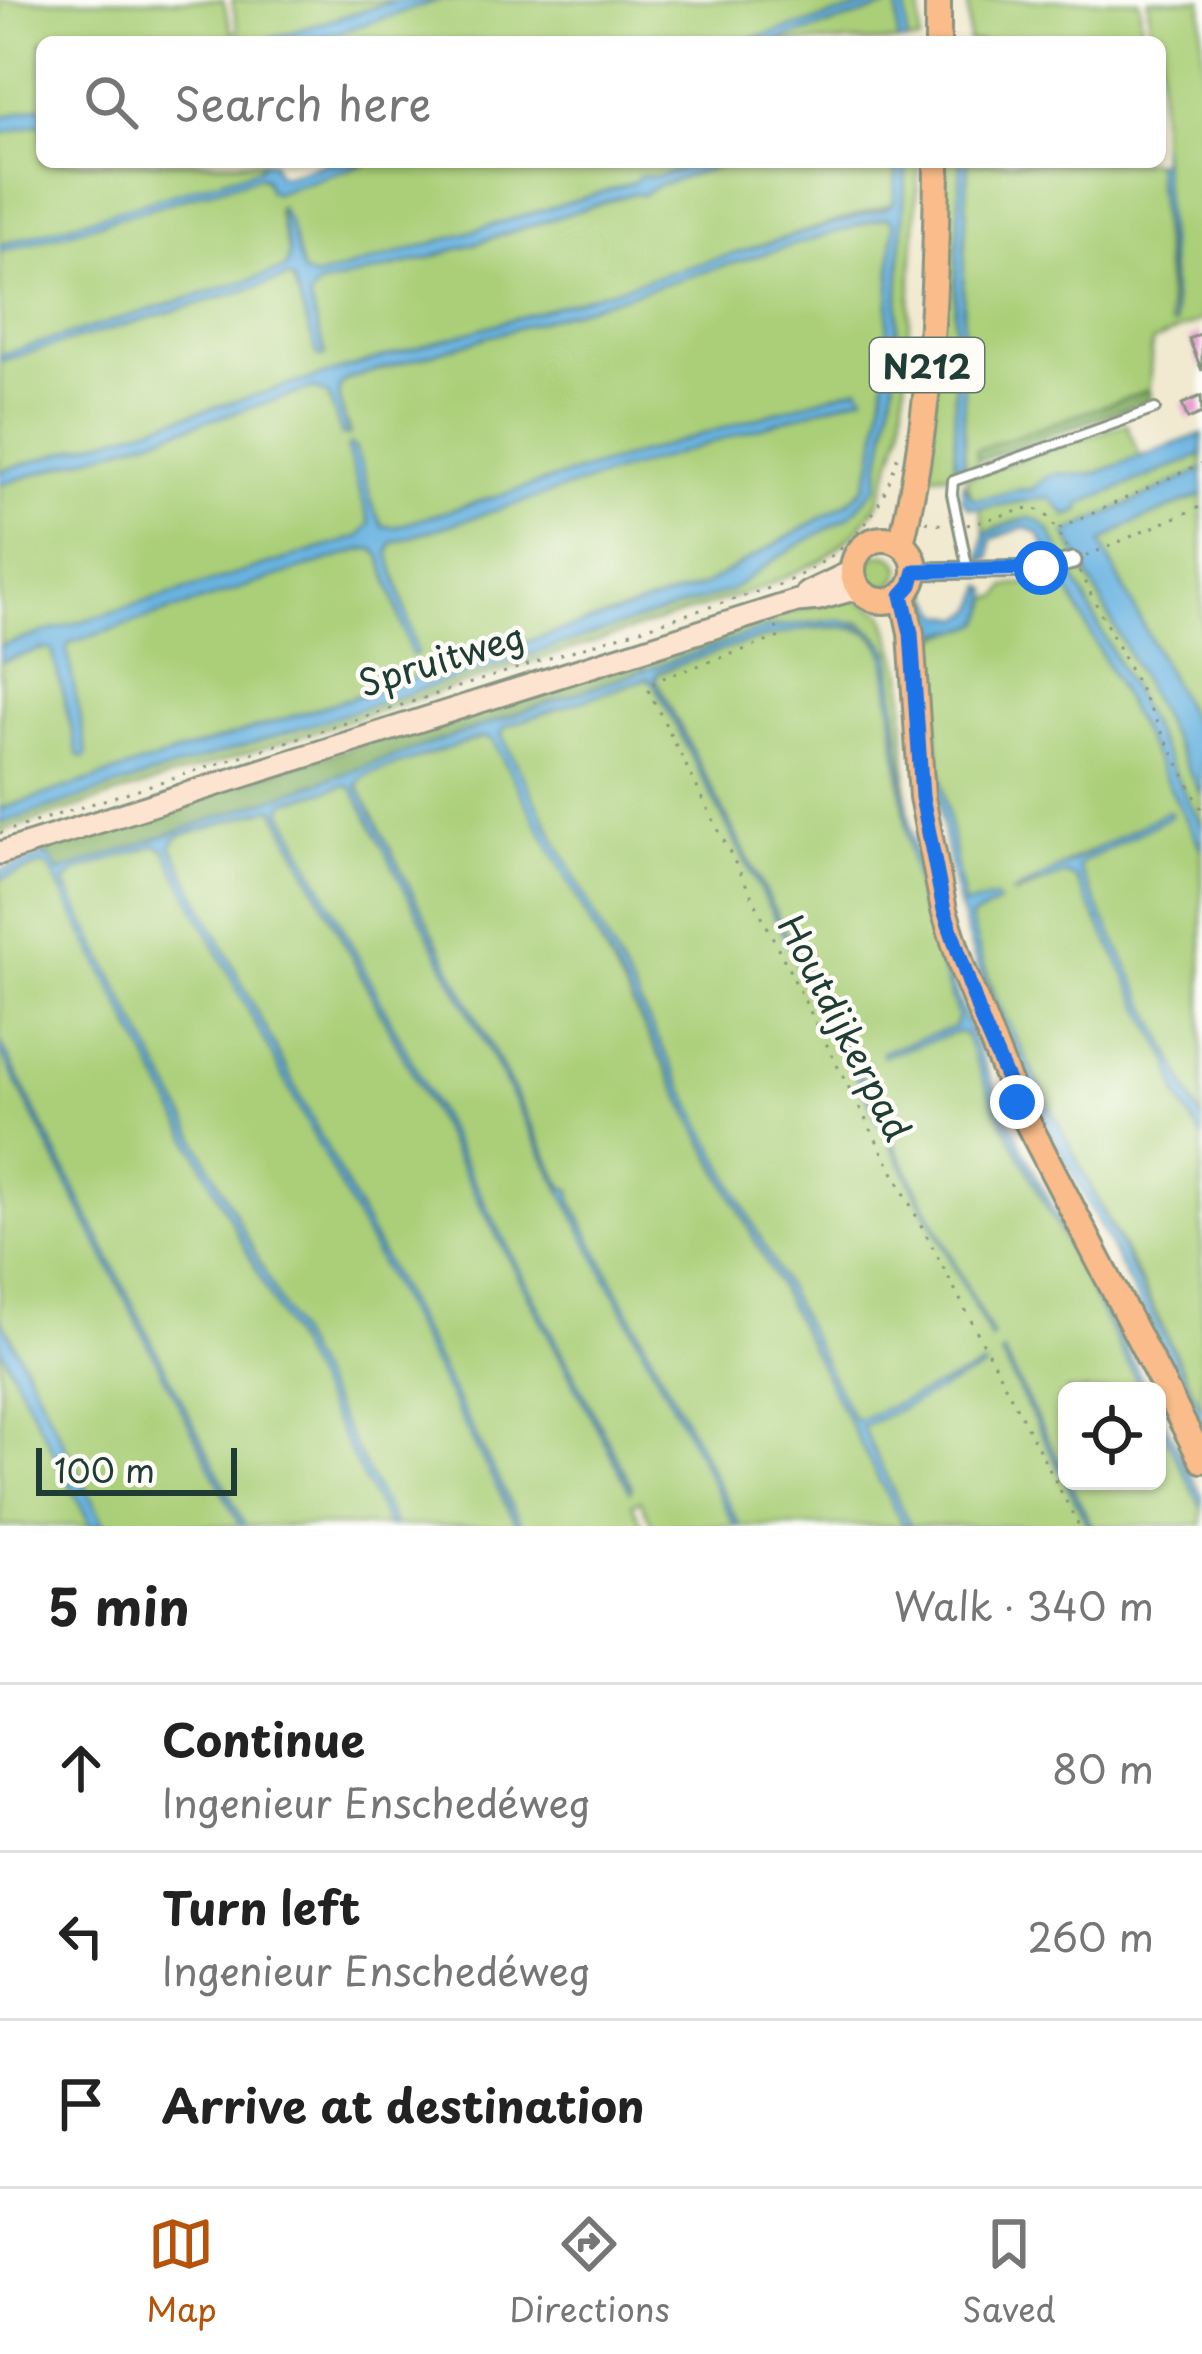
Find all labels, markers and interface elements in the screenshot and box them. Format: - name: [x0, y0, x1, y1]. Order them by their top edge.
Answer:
- search box: [36, 36, 1166, 168]
- text: Search here: [174, 68, 431, 136]
- icon: search: [78, 69, 144, 135]
- road number: N212: [870, 338, 984, 392]
- route start: [1014, 541, 1068, 595]
- street label: Spruitweg: [351, 607, 531, 709]
- street label: Houtdijkerpad: [766, 905, 926, 1149]
- route end: [990, 1075, 1044, 1129]
- map controls: [1058, 1382, 1166, 1490]
- button: locate: [1058, 1382, 1166, 1490]
- scale bar: [36, 1442, 237, 1495]
- text: 100 m: [54, 1444, 155, 1494]
- text: 5 min: [48, 1566, 190, 1643]
- text: Walk · 340 m: [894, 1575, 1154, 1634]
- text: Continue: [162, 1704, 365, 1772]
- icon: ahead: [48, 1735, 114, 1801]
- text: 80 m: [1052, 1738, 1154, 1797]
- text: Ingenieur Enschedéweg: [162, 1772, 591, 1831]
- text: Turn left: [162, 1872, 361, 1940]
- icon: left: [48, 1903, 114, 1969]
- text: 260 m: [1027, 1906, 1154, 1965]
- text: Ingenieur Enschedéweg: [162, 1940, 591, 1999]
- text: Arrive at destination: [162, 2070, 645, 2138]
- icon: arrive: [48, 2071, 114, 2137]
- tab: Map: [146, 2211, 217, 2333]
- tab: Directions: [509, 2211, 670, 2333]
- tab: Saved: [962, 2211, 1056, 2333]

